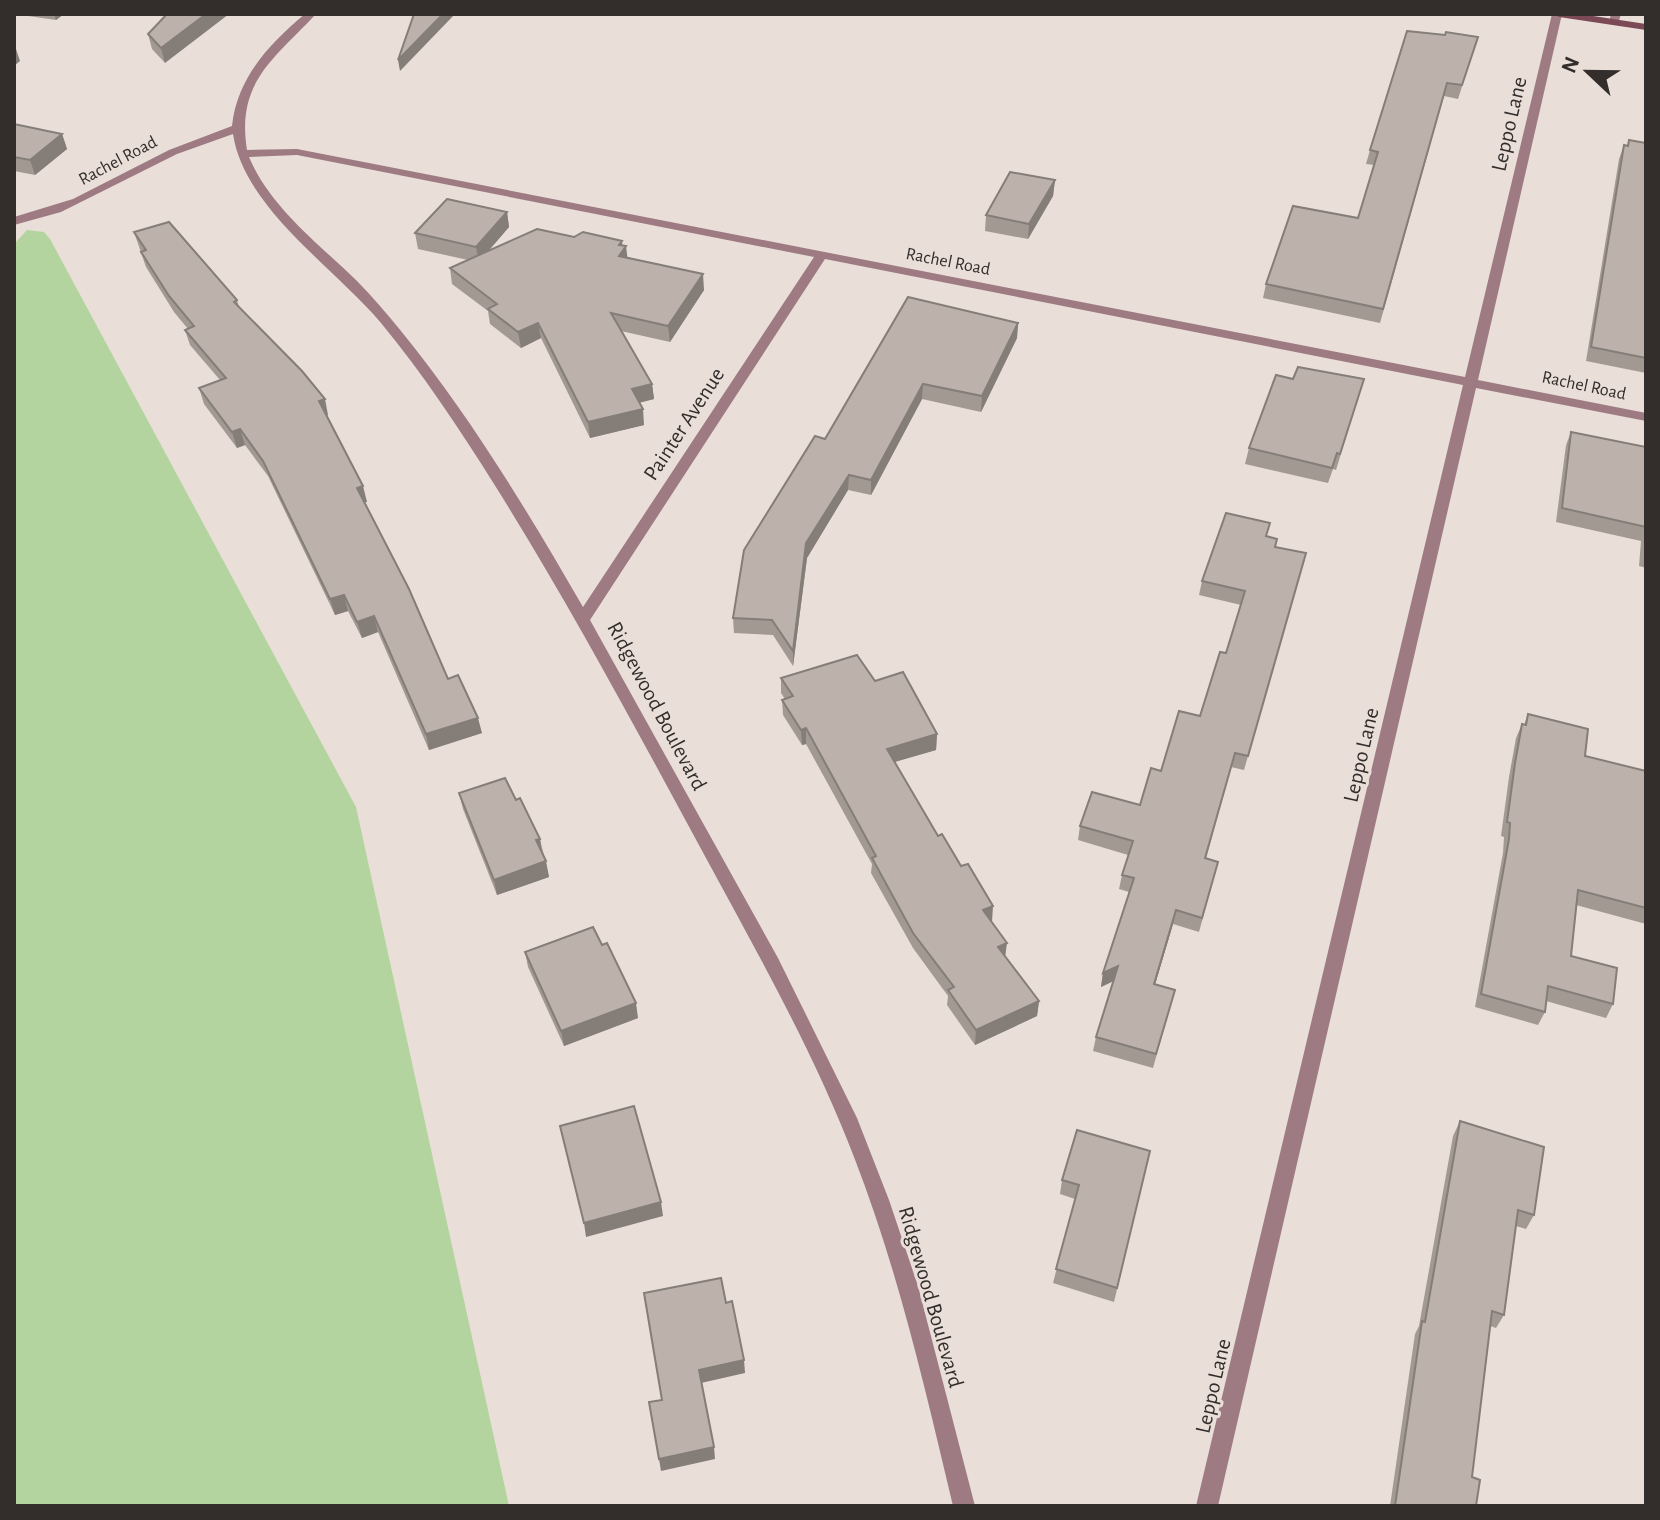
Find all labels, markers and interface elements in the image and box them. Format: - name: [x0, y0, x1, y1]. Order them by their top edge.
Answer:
- north arrow: [1548, 32, 1628, 112]
- text: N: [1557, 54, 1583, 76]
- street label: Leppo Lane: [1487, 75, 1531, 173]
- street label: Rachel Road: [76, 133, 160, 189]
- street label: Rachel Road: [904, 245, 992, 279]
- street label: Painter Avenue: [640, 364, 728, 484]
- street label: Rachel Road: [1540, 368, 1628, 404]
- street label: Ridgewood Boulevard: [603, 618, 711, 794]
- street label: Leppo Lane: [1339, 706, 1383, 804]
- street label: Ridgewood Boulevard: [895, 1204, 967, 1390]
- street label: Leppo Lane: [1191, 1337, 1235, 1435]

